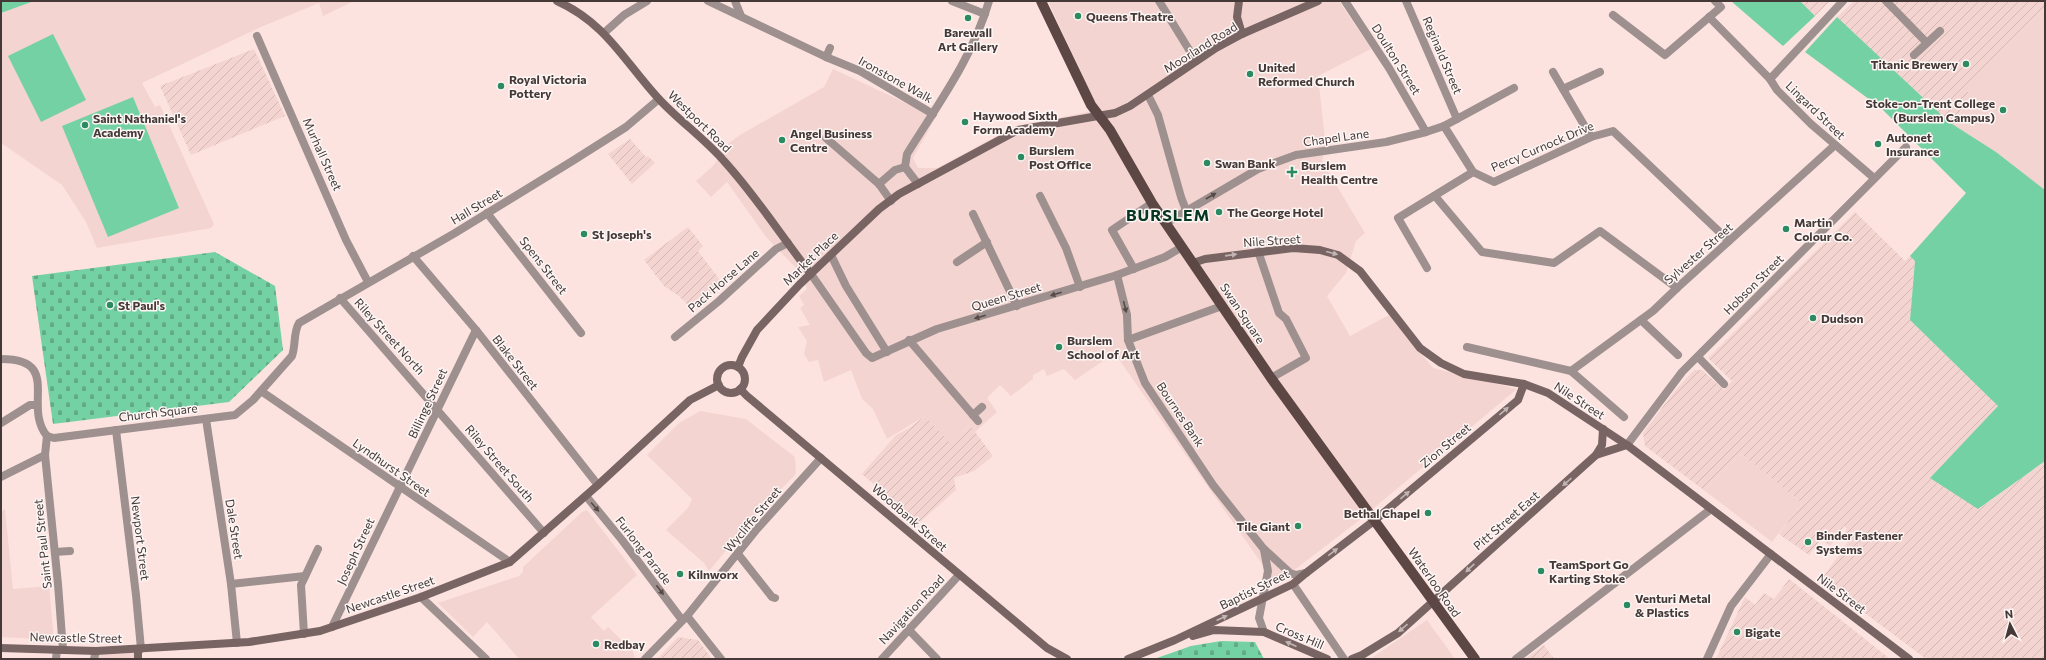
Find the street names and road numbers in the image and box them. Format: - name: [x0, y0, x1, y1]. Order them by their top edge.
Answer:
- street label: Reginald Street: [1420, 14, 1466, 96]
- street label: Moorland Road: [1161, 19, 1239, 75]
- street label: Doulton Street: [1370, 21, 1424, 97]
- street label: Ironstone Walk: [857, 53, 936, 105]
- street label: Lingard Street: [1783, 78, 1849, 142]
- street label: Westport Road: [666, 87, 735, 155]
- street label: Murhall Street: [301, 115, 345, 193]
- street label: Percy Curnock Drive: [1489, 118, 1595, 174]
- street label: Chapel Lane: [1302, 125, 1370, 149]
- street label: Hall Street: [448, 185, 504, 227]
- street label: Sylvester Street: [1661, 219, 1735, 286]
- street label: Market Place: [780, 228, 840, 288]
- street label: Nile Street: [1243, 231, 1301, 249]
- street label: Spens Street: [517, 233, 571, 297]
- street label: Pack Horse Lane: [685, 245, 761, 315]
- street label: Hobson Street: [1720, 251, 1786, 317]
- street label: Queen Street: [969, 279, 1043, 313]
- street label: Swan Square: [1218, 280, 1268, 346]
- street label: Riley Street North: [352, 295, 428, 377]
- street label: Blake Street: [490, 332, 542, 392]
- street label: Billinge Street: [405, 366, 449, 440]
- street label: Nile Street: [1552, 378, 1608, 422]
- street label: Bournes Bank: [1154, 379, 1208, 449]
- street label: Church Square: [118, 400, 198, 424]
- street label: Zion Street: [1417, 420, 1473, 470]
- street label: Riley Street South: [463, 422, 537, 504]
- street label: Lyndhurst Street: [351, 435, 433, 499]
- street label: Woodbank Street: [869, 480, 951, 554]
- street label: Wycliffe Street: [720, 483, 784, 555]
- street label: Pitt Street East: [1470, 488, 1542, 552]
- street label: Newport Street: [129, 495, 153, 581]
- street label: Saint Paul Street: [30, 498, 54, 590]
- street label: Dale Street: [223, 498, 247, 560]
- street label: Furlong Parade: [613, 513, 675, 587]
- street label: Joseph Street: [333, 515, 378, 587]
- street label: Waterloo Road: [1406, 545, 1464, 619]
- street label: Baptist Street: [1217, 566, 1291, 612]
- street label: Nile Street: [1815, 570, 1869, 616]
- street label: Navigation Road: [875, 571, 947, 647]
- street label: Newcastle Street: [344, 572, 436, 616]
- street label: Cross Hill: [1274, 619, 1326, 651]
- street label: Newcastle Street: [29, 629, 123, 645]

